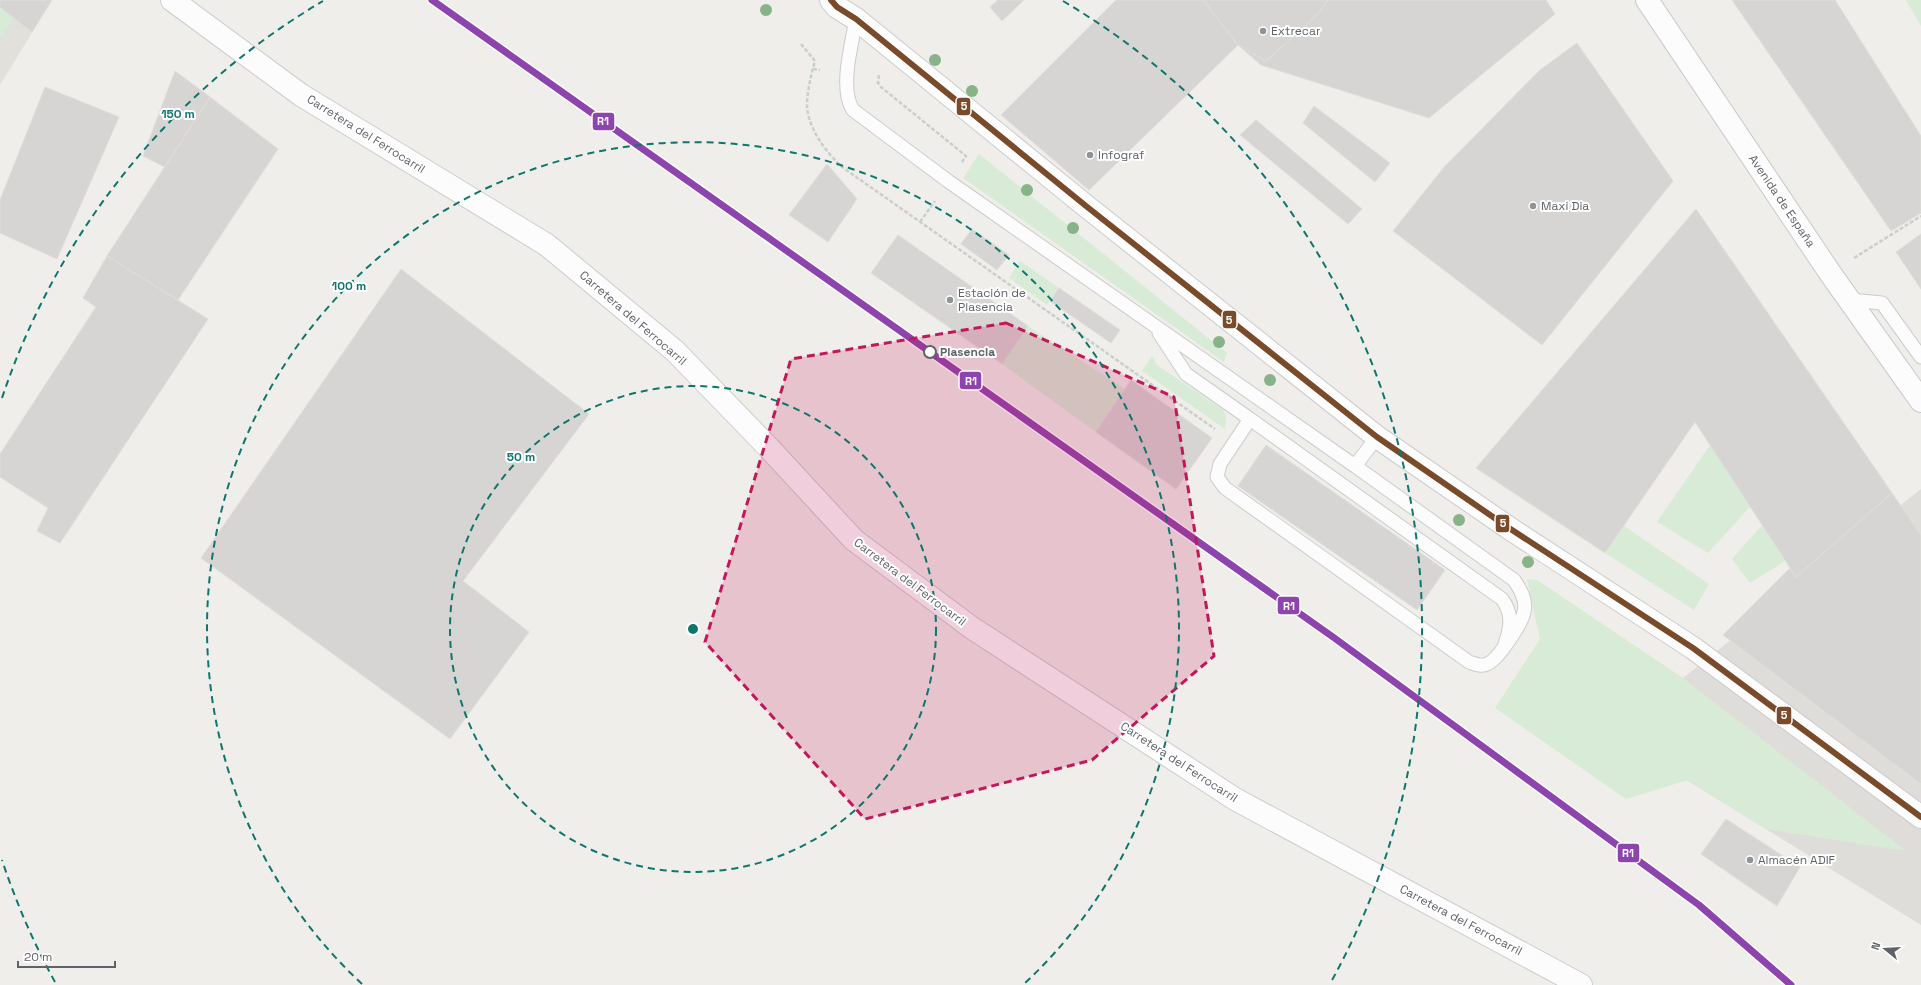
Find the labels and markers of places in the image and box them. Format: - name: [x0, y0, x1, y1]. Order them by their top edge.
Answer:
- place label: Extrecar: [1271, 23, 1321, 39]
- marker: Extrecar: [1258, 26, 1268, 36]
- place label: Infograf: [1098, 147, 1144, 163]
- marker: Infograf: [1085, 150, 1095, 160]
- place label: Maxi Dia: [1541, 198, 1589, 214]
- marker: Maxi Dia: [1528, 201, 1538, 211]
- place label: Estación de Plasencia: [958, 285, 1026, 315]
- marker: Estación de Plasencia: [945, 295, 955, 305]
- place label: Plasencia: [940, 344, 995, 360]
- marker: Plasencia: [923, 345, 937, 359]
- centre of rings: [686, 622, 700, 636]
- place label: Almacén ADIF: [1758, 852, 1836, 868]
- marker: Almacén ADIF: [1745, 855, 1755, 865]

